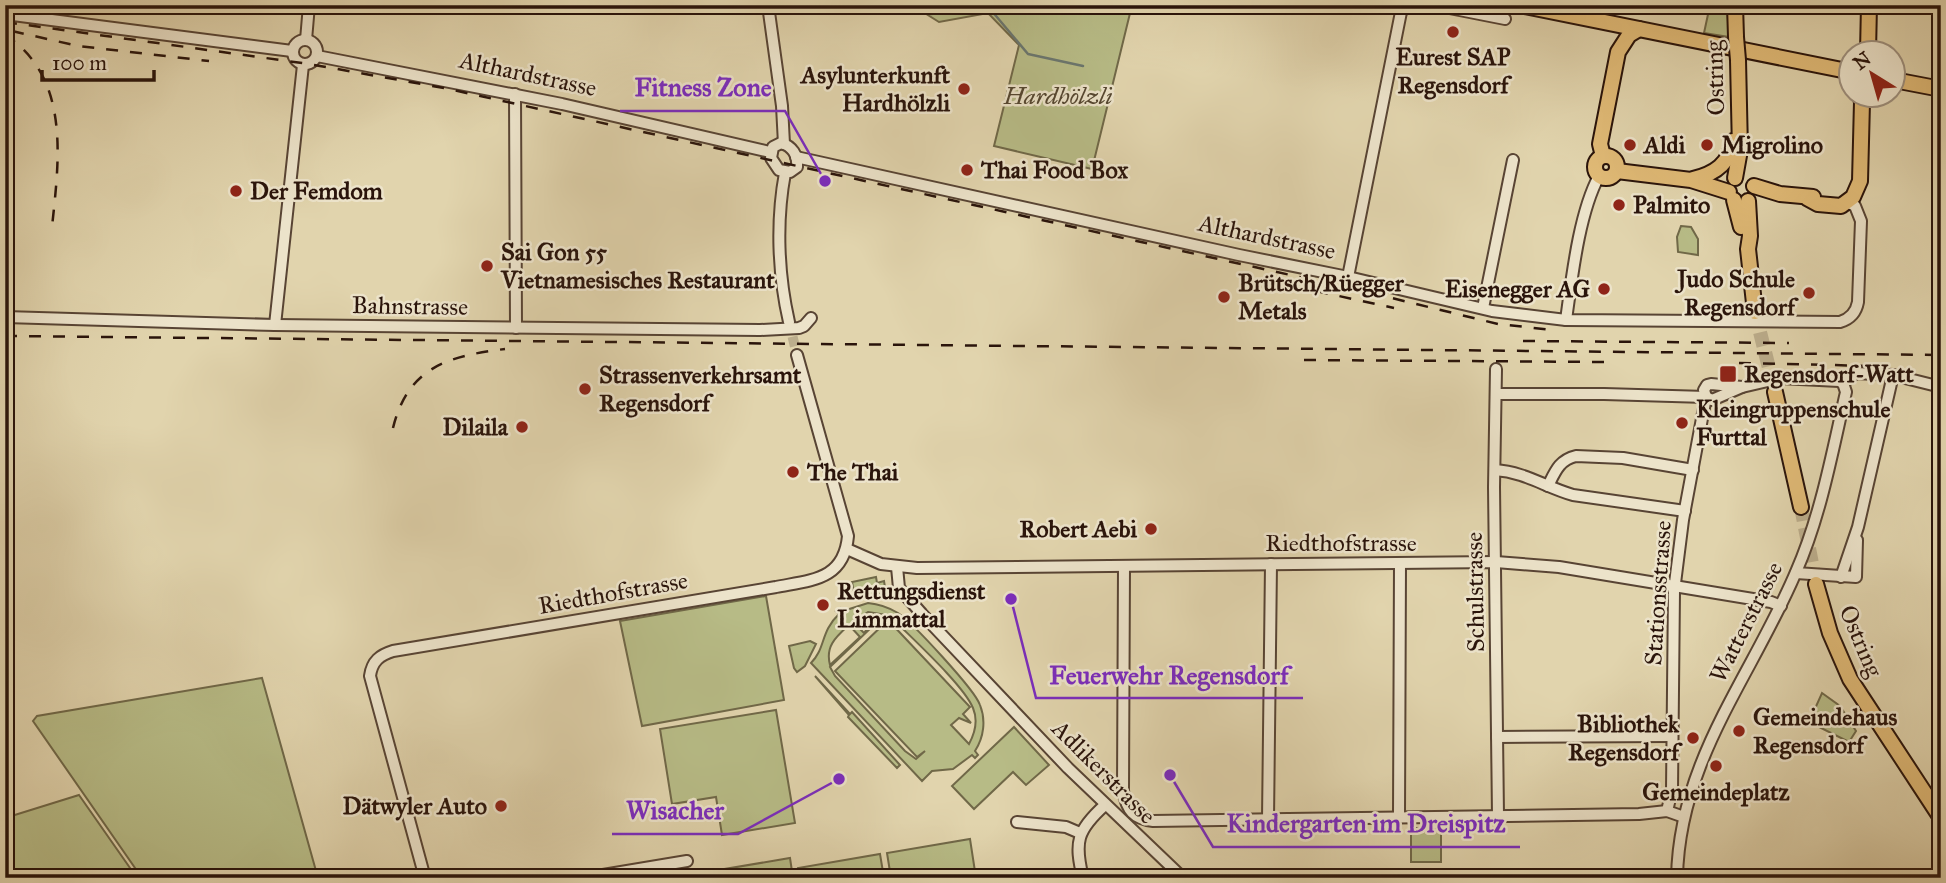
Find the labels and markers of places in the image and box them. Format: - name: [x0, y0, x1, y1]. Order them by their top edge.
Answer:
- marker: Eurest SAP Regensdorf: [1445, 24, 1461, 40]
- place label: Eurest SAP Regensdorf: [1396, 42, 1512, 100]
- place label: Asylunterkunft Hardhölzli: [799, 60, 950, 118]
- callout: Fitness Zone: [620, 64, 785, 111]
- marker: Asylunterkunft Hardhölzli: [956, 81, 972, 97]
- place label: Aldi: [1642, 130, 1686, 160]
- place label: Migrolino: [1721, 130, 1823, 160]
- marker: Aldi: [1622, 137, 1638, 153]
- marker: Migrolino: [1699, 137, 1715, 153]
- place label: Thai Food Box: [980, 155, 1129, 185]
- marker: Thai Food Box: [959, 162, 975, 178]
- place label: Der Femdom: [250, 176, 384, 206]
- marker: Der Femdom: [228, 183, 244, 199]
- place label: Palmito: [1633, 190, 1710, 220]
- marker: Palmito: [1611, 197, 1627, 213]
- place label: Sai Gon 55 Vietnamesisches Restaurant: [500, 237, 775, 295]
- marker: Sai Gon 55 Vietnamesisches Restaurant: [479, 258, 495, 274]
- place label: Judo Schule Regensdorf: [1674, 264, 1799, 322]
- place label: Brütsch/Rüegger Metals: [1238, 268, 1405, 326]
- place label: Eisenegger AG: [1445, 274, 1590, 304]
- marker: Eisenegger AG: [1596, 281, 1612, 297]
- marker: Judo Schule Regensdorf: [1801, 285, 1817, 301]
- marker: Brütsch/Rüegger Metals: [1216, 289, 1232, 305]
- place label: Regensdorf-Watt: [1744, 359, 1914, 389]
- place label: Strassenverkehrsamt Regensdorf: [599, 360, 802, 418]
- marker: Regensdorf-Watt: [1718, 364, 1738, 384]
- marker: Strassenverkehrsamt Regensdorf: [577, 381, 593, 397]
- place label: Kleingruppenschule Furttal: [1696, 394, 1890, 452]
- place label: Dilaila: [443, 412, 509, 442]
- marker: Kleingruppenschule Furttal: [1674, 415, 1690, 431]
- marker: Dilaila: [514, 419, 530, 435]
- place label: The Thai: [806, 457, 899, 487]
- marker: The Thai: [785, 464, 801, 480]
- place label: Robert Aebi: [1020, 514, 1137, 544]
- marker: Robert Aebi: [1143, 521, 1159, 537]
- place label: Rettungsdienst Limmattal: [837, 576, 986, 634]
- marker: Rettungsdienst Limmattal: [815, 597, 831, 613]
- callout: Feuerwehr Regensdorf: [1036, 651, 1303, 698]
- place label: Gemeindehaus Regensdorf: [1753, 702, 1897, 760]
- place label: Bibliothek Regensdorf: [1568, 709, 1683, 767]
- marker: Gemeindehaus Regensdorf: [1731, 723, 1747, 739]
- marker: Bibliothek Regensdorf: [1685, 730, 1701, 746]
- marker: Gemeindeplatz: [1708, 758, 1724, 774]
- place label: Gemeindeplatz: [1642, 777, 1791, 807]
- callout: Wisacher: [612, 787, 738, 834]
- place label: Dätwyler Auto: [343, 791, 487, 821]
- marker: Dätwyler Auto: [493, 798, 509, 814]
- callout: Kindergarten im Dreispitz: [1213, 800, 1520, 847]

